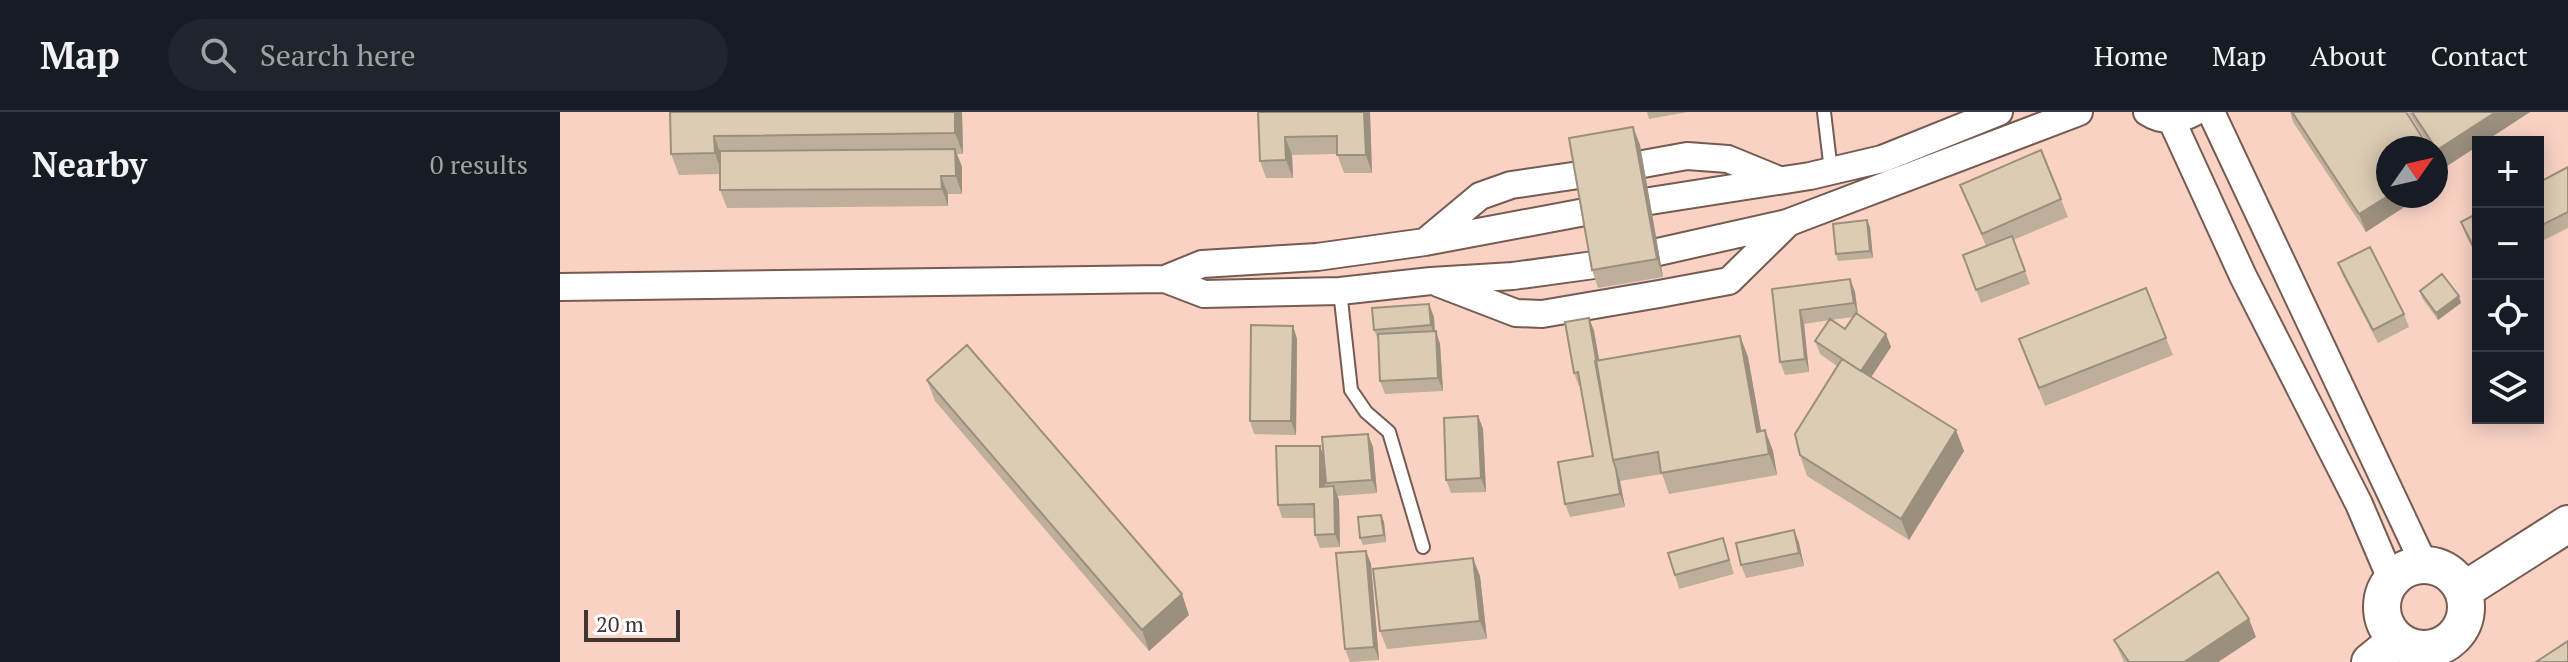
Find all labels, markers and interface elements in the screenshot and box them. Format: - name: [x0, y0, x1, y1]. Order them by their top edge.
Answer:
- search box: [168, 19, 728, 91]
- text: Map: [40, 30, 120, 80]
- icon: search: [196, 33, 240, 77]
- text: Search here: [260, 35, 416, 75]
- text: Home: [2094, 37, 2168, 74]
- text: Map: [2212, 37, 2266, 74]
- text: About: [2310, 37, 2387, 74]
- text: Contact: [2431, 37, 2528, 74]
- north arrow: [2376, 136, 2448, 208]
- map controls: [2472, 136, 2544, 424]
- button: +: [2472, 136, 2544, 208]
- text: Nearby: [32, 142, 147, 187]
- text: 0 results: [430, 147, 528, 181]
- button: −: [2472, 208, 2544, 280]
- button: locate: [2472, 280, 2544, 352]
- button: layers: [2472, 352, 2544, 424]
- scale bar: [584, 606, 680, 642]
- text: 20 m: [596, 609, 644, 638]

